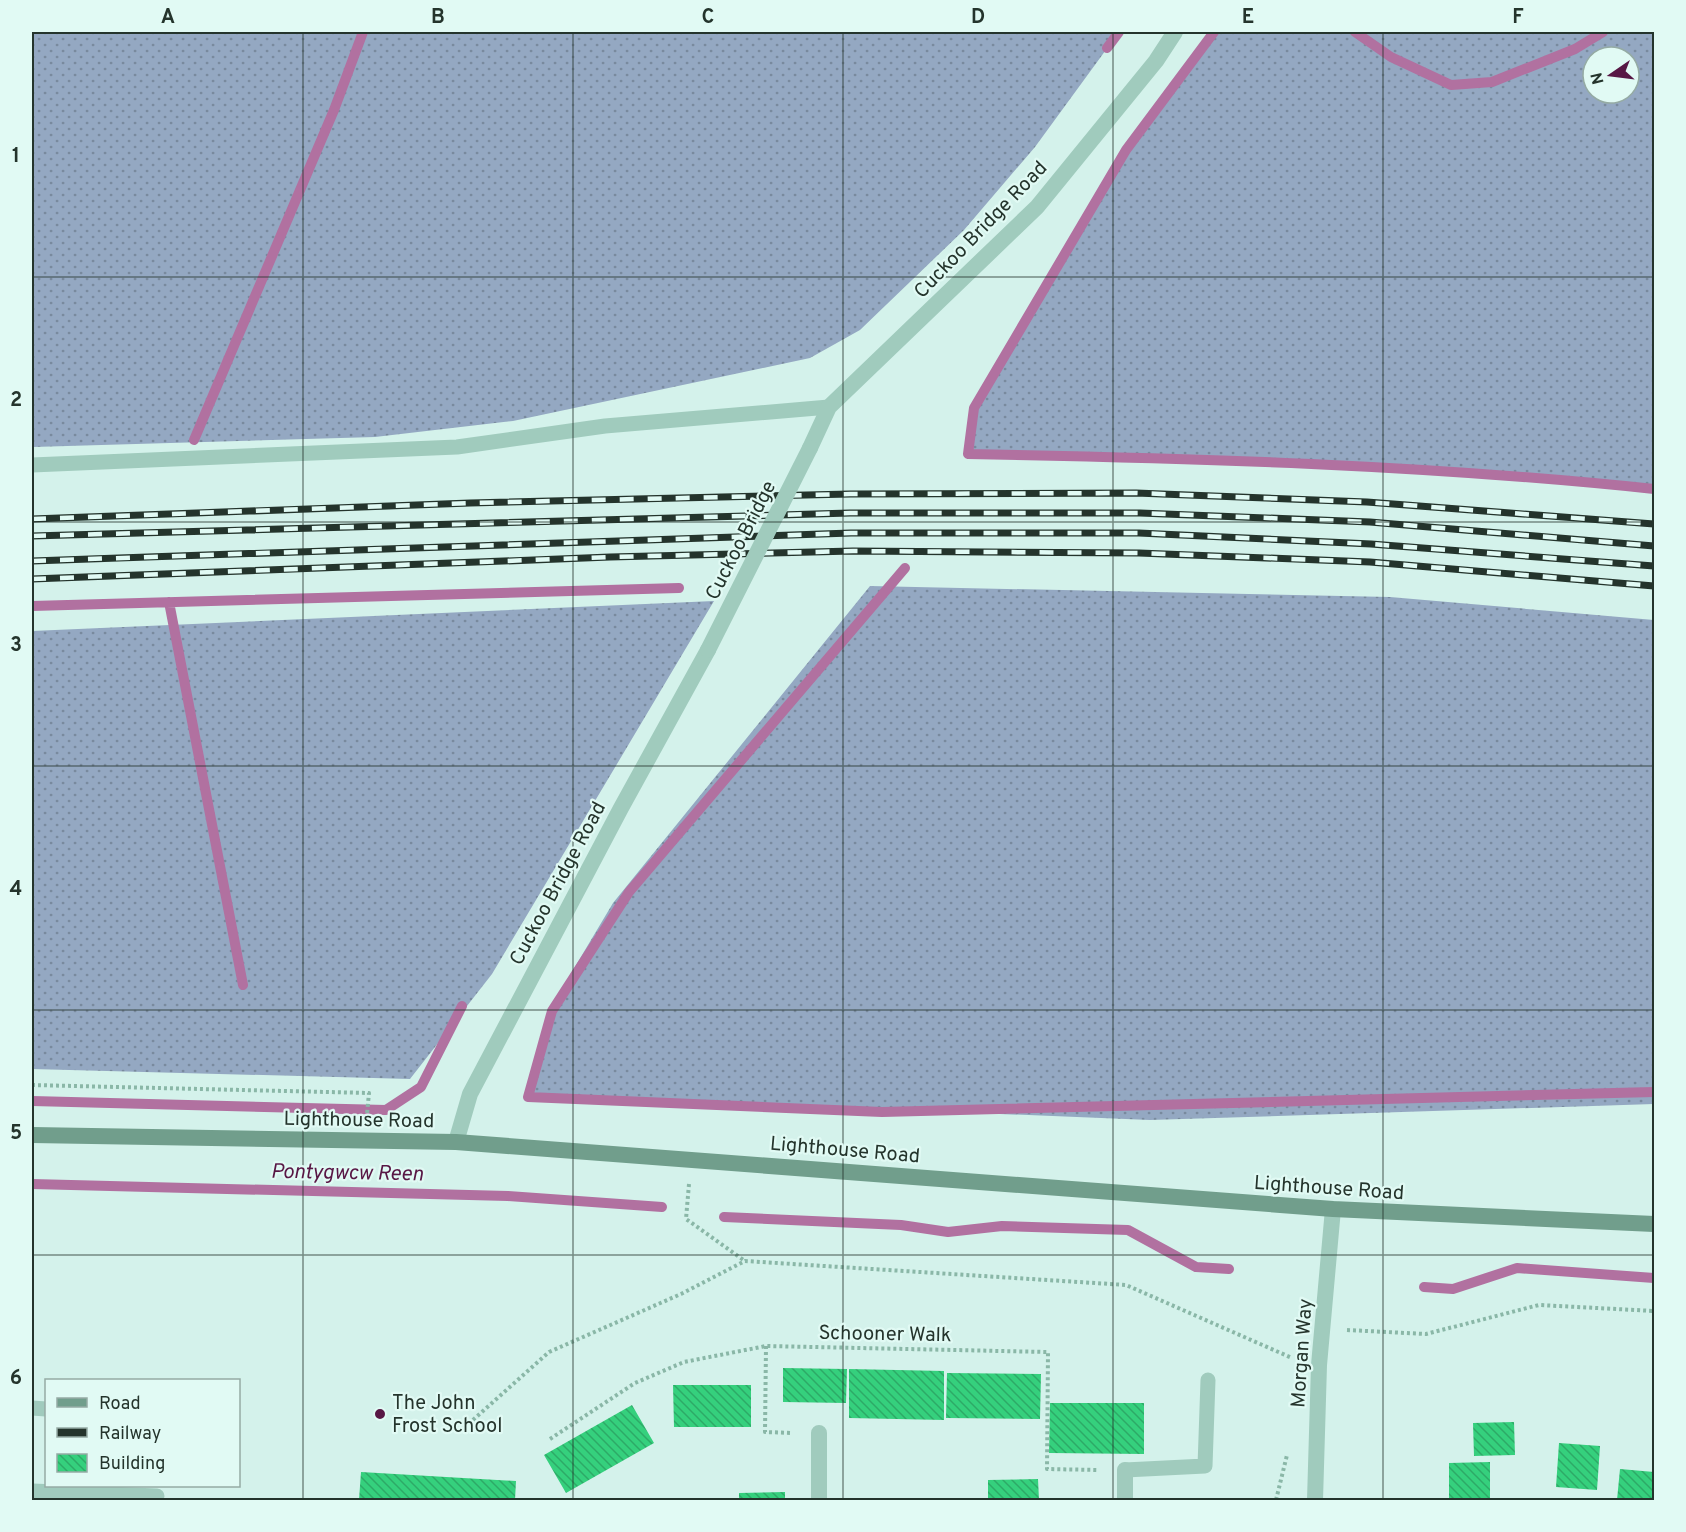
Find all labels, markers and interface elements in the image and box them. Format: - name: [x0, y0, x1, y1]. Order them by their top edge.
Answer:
- text: A: [161, 5, 175, 31]
- text: B: [431, 5, 445, 31]
- text: C: [702, 5, 714, 31]
- text: D: [971, 5, 985, 31]
- text: E: [1242, 5, 1254, 31]
- text: F: [1512, 5, 1524, 31]
- north arrow: [1581, 45, 1641, 105]
- text: N: [1587, 70, 1609, 86]
- text: 1: [12, 144, 20, 170]
- street label: Cuckoo Bridge Road: [909, 156, 1054, 305]
- text: 2: [10, 388, 22, 414]
- street label: Cuckoo Bridge: [701, 477, 783, 605]
- text: 3: [10, 633, 22, 659]
- street label: Cuckoo Bridge Road: [505, 798, 613, 970]
- text: 4: [10, 877, 22, 903]
- street label: Lighthouse Road: [283, 1107, 434, 1135]
- text: 5: [10, 1121, 22, 1147]
- street label: Lighthouse Road: [769, 1131, 921, 1171]
- water label: Pontygwcw Reen: [270, 1159, 424, 1188]
- street label: Lighthouse Road: [1253, 1171, 1405, 1207]
- street label: Morgan Way: [1286, 1298, 1320, 1409]
- street label: Schooner Walk: [818, 1321, 952, 1349]
- text: 6: [10, 1366, 22, 1392]
- legend: [45, 1379, 240, 1487]
- place label: The John Frost School: [392, 1391, 502, 1440]
- text: Road: [99, 1393, 141, 1416]
- marker: The John Frost School: [373, 1407, 387, 1421]
- text: Railway: [99, 1423, 161, 1446]
- text: Building: [99, 1453, 165, 1476]

